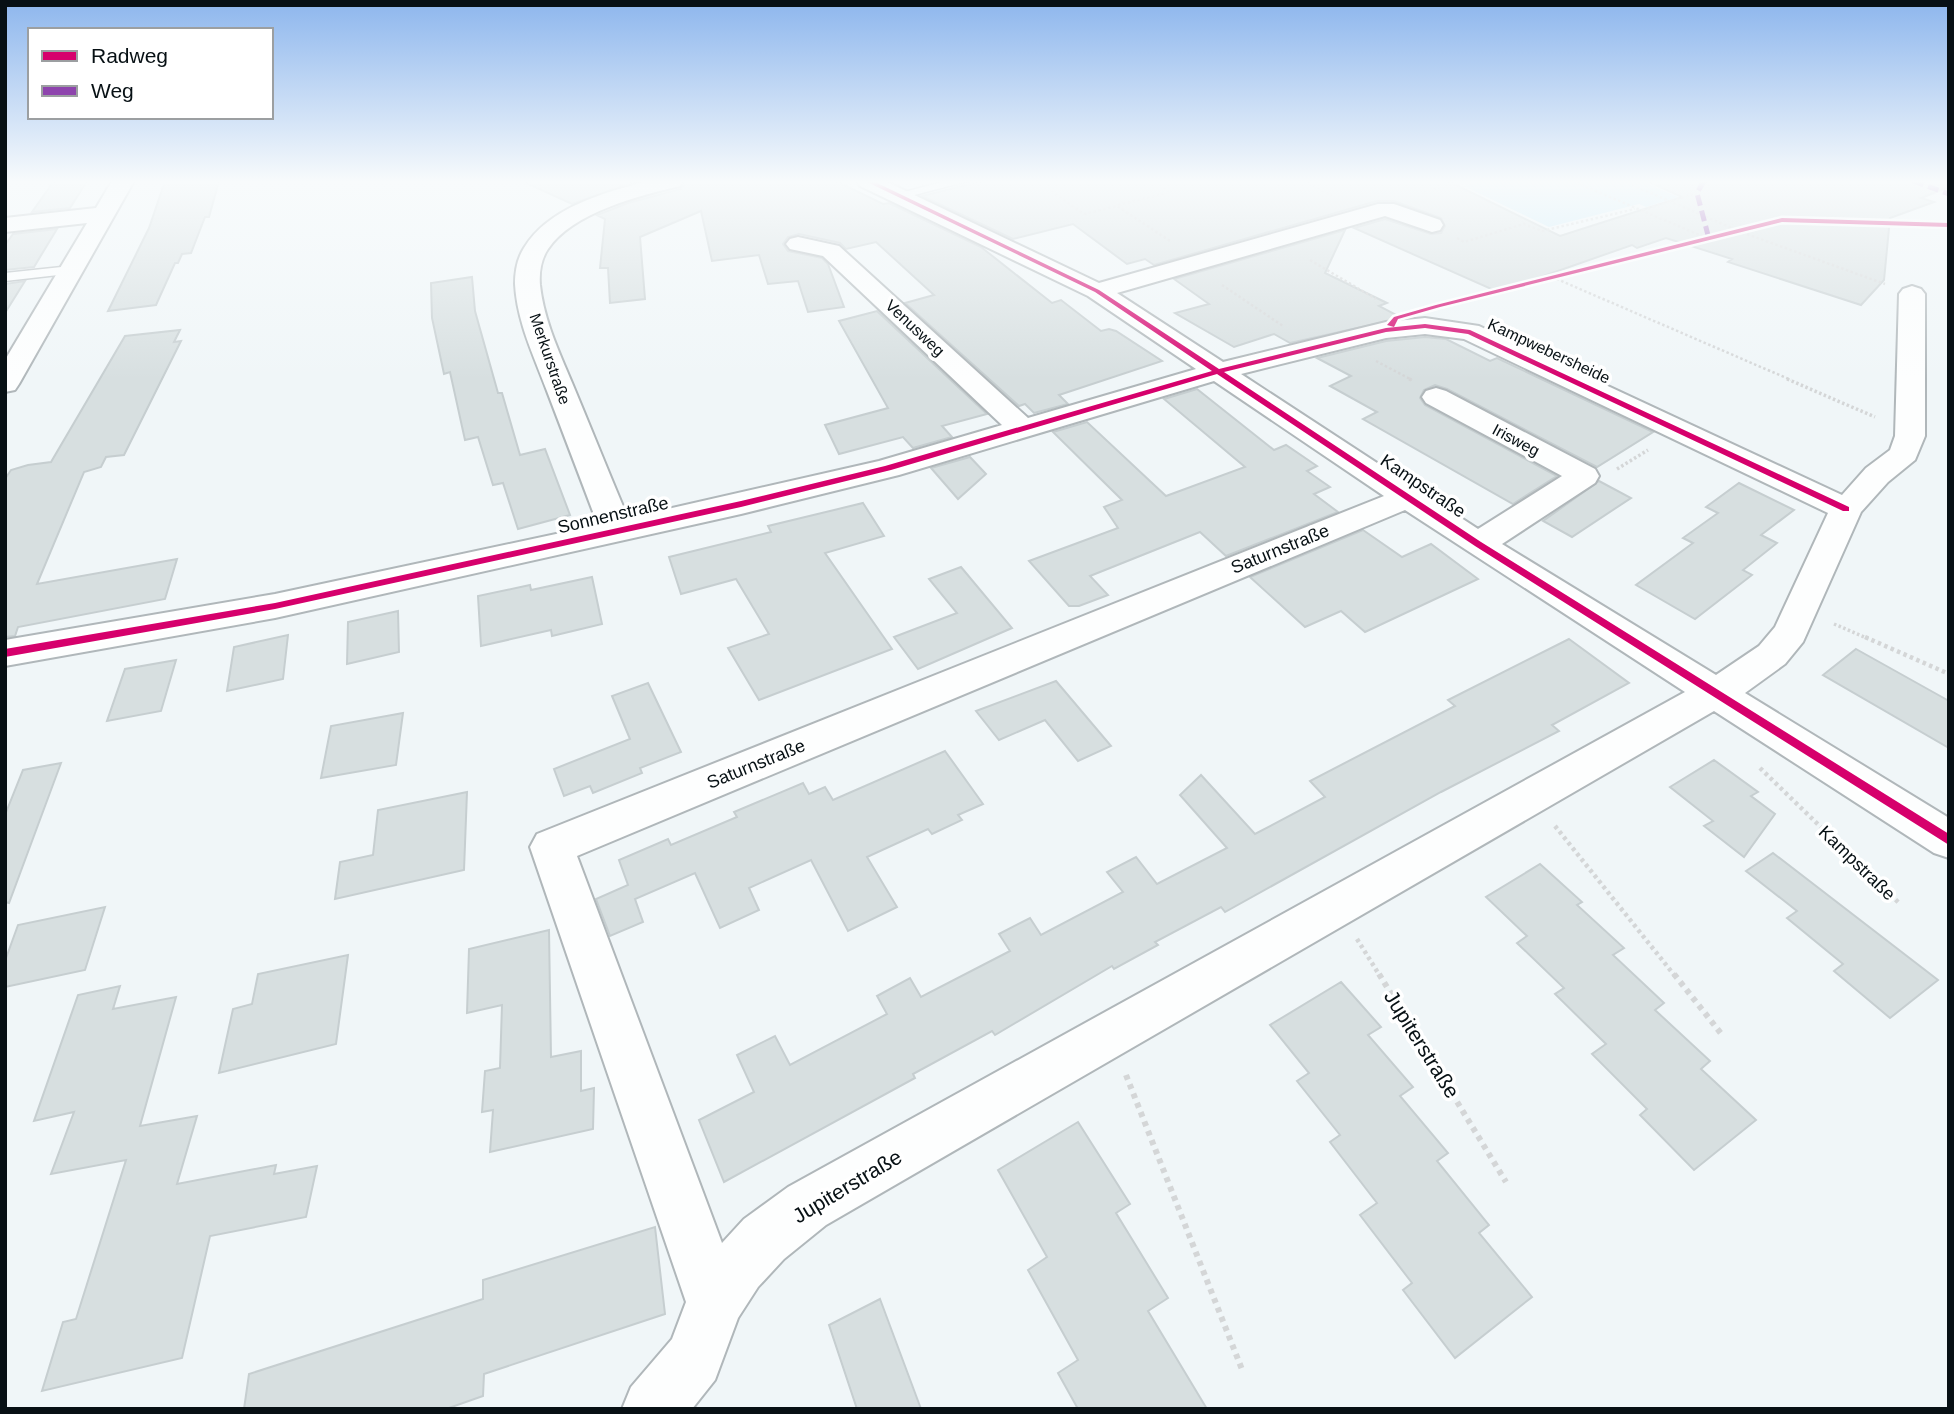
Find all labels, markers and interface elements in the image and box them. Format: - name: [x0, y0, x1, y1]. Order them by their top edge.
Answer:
- legend: [28, 28, 273, 119]
- text: Radweg: [91, 44, 168, 67]
- text: Weg: [91, 79, 134, 102]
- street label: Venusweg: [882, 297, 948, 359]
- street label: Merkurstraße: [526, 311, 574, 407]
- street label: Kampwebersheide: [1485, 315, 1613, 387]
- street label: Irisweg: [1490, 421, 1542, 459]
- street label: Kampstraße: [1377, 450, 1469, 522]
- street label: Sonnenstraße: [556, 493, 670, 537]
- street label: Saturnstraße: [1228, 520, 1332, 578]
- street label: Saturnstraße: [704, 735, 808, 793]
- street label: Kampstraße: [1815, 822, 1899, 904]
- street label: Jupiterstraße: [1380, 986, 1464, 1102]
- street label: Jupiterstraße: [789, 1145, 905, 1227]

